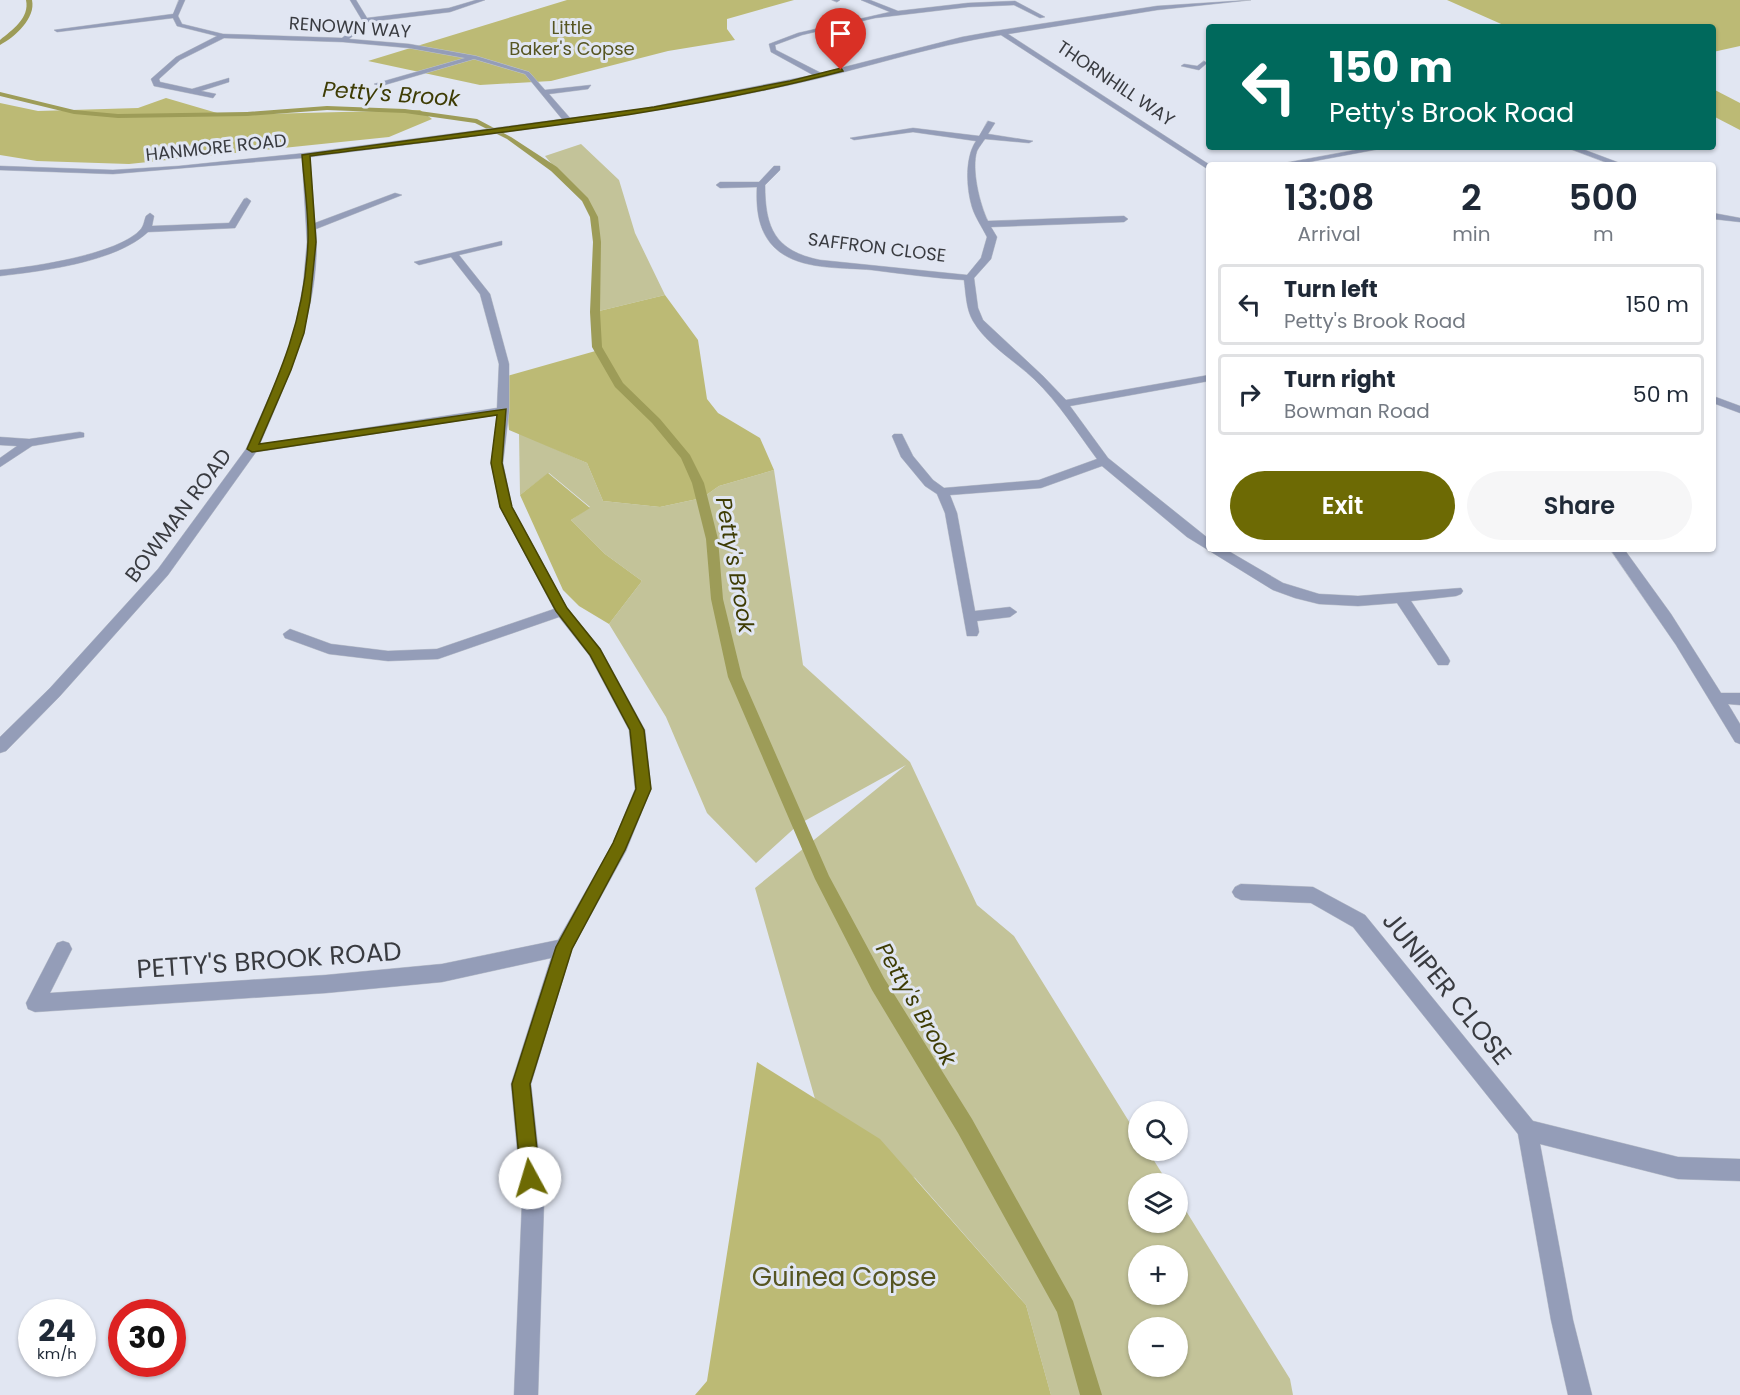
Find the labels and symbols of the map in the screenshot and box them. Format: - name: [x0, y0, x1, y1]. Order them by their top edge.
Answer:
- pin: [815, 8, 866, 70]
- street label: RENOWN WAY: [288, 10, 412, 44]
- park label: Little Baker's Copse: [509, 15, 635, 61]
- street label: THORNHILL WAY: [1052, 34, 1180, 132]
- water label: Petty's Brook: [321, 74, 462, 114]
- street label: HANMORE ROAD: [144, 127, 288, 167]
- street label: SAFFRON CLOSE: [806, 226, 948, 268]
- street label: BOWMAN ROAD: [118, 442, 238, 588]
- water label: Petty's Brook: [708, 495, 762, 637]
- street label: JUNIPER CLOSE: [1374, 904, 1520, 1072]
- street label: PETTY'S BROOK ROAD: [135, 933, 403, 987]
- water label: Petty's Brook: [868, 937, 965, 1073]
- position arrow: [498, 1146, 562, 1210]
- park label: Guinea Copse: [752, 1259, 936, 1295]
- speed limit sign: 30: [108, 1299, 186, 1377]

